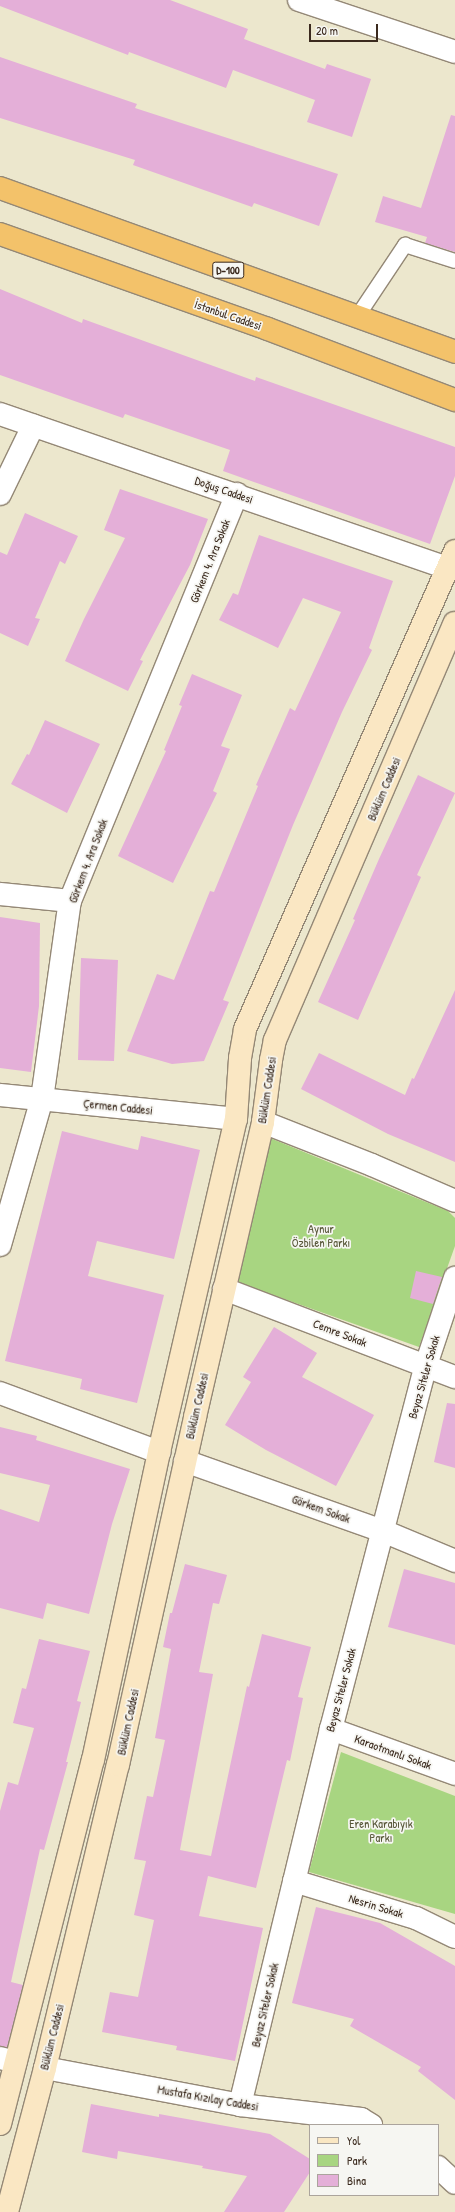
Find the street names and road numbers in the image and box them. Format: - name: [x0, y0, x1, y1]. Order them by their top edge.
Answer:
- road number: D-100: [212, 261, 244, 279]
- street label: İstanbul Caddesi: [193, 297, 263, 333]
- street label: Doğuş Caddesi: [193, 473, 255, 507]
- street label: Görkem 4. Ara Sokak: [187, 517, 233, 605]
- street label: Büklüm Caddesi: [364, 755, 404, 823]
- street label: Görkem 4. Ara Sokak: [65, 817, 111, 905]
- street label: Büklüm Caddesi: [255, 1056, 279, 1124]
- street label: Çermen Caddesi: [83, 1096, 153, 1118]
- street label: Cemre Sokak: [311, 1316, 369, 1350]
- street label: Beyaz Siteler Sokak: [405, 1334, 443, 1420]
- street label: Büklüm Caddesi: [182, 1371, 212, 1441]
- street label: Görkem Sokak: [290, 1492, 352, 1526]
- street label: Beyaz Siteler Sokak: [323, 1647, 359, 1733]
- street label: Büklüm Caddesi: [114, 1687, 142, 1757]
- street label: Karaotmanlı Sokak: [352, 1731, 434, 1773]
- street label: Nesrin Sokak: [347, 1891, 405, 1921]
- street label: Beyaz Siteler Sokak: [248, 1961, 282, 2049]
- street label: Büklüm Caddesi: [37, 2003, 67, 2071]
- street label: Mustafa Kızılay Caddesi: [156, 2082, 260, 2114]

